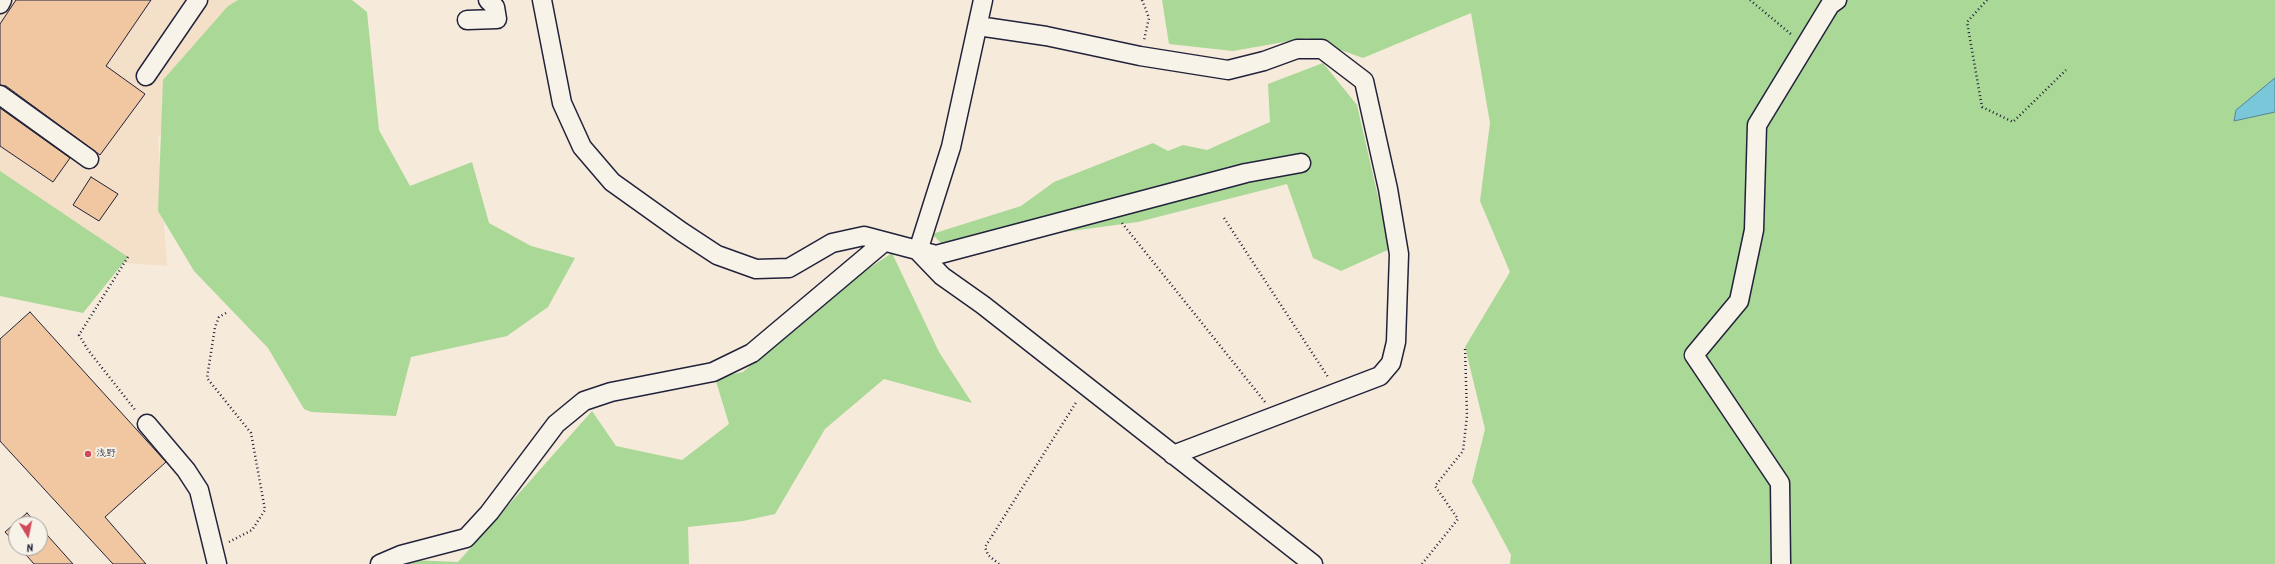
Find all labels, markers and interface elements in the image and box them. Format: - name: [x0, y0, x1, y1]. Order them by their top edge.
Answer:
- place label: 浅野: [96, 448, 116, 460]
- marker: 浅野: [83, 449, 93, 459]
- north arrow: [8, 516, 48, 556]
- text: N: [25, 537, 35, 556]

